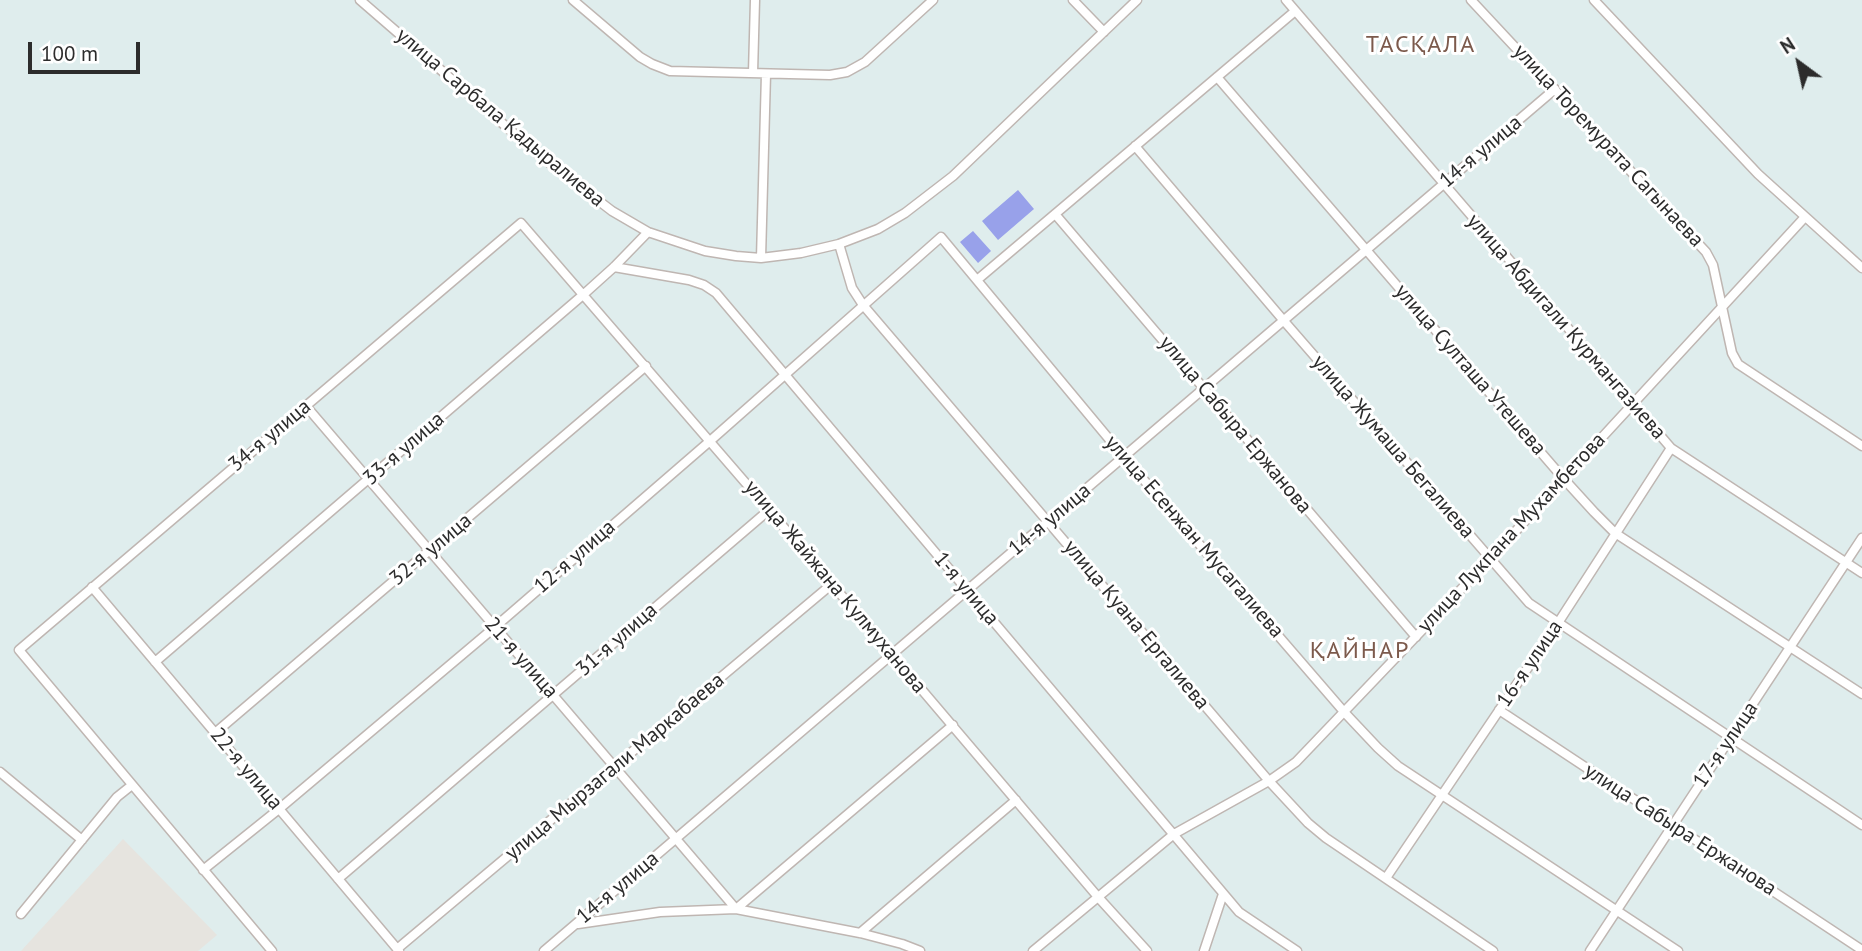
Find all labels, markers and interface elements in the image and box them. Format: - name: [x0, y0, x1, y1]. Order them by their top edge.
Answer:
- street label: улица Сарбала Қадыралиева: [390, 23, 610, 213]
- scale bar: [32, 28, 144, 72]
- north arrow: [1764, 28, 1834, 98]
- district label: ТАСҚАЛА: [1367, 31, 1475, 59]
- text: N: [1776, 32, 1799, 59]
- street label: улица Торемурата Сагынаева: [1507, 39, 1709, 253]
- text: 100 m: [41, 40, 98, 67]
- street label: 14-я улица: [1435, 110, 1527, 194]
- street label: улица Абдигали Курмангазиева: [1461, 209, 1671, 445]
- street label: улица Султаша Утешева: [1389, 279, 1551, 461]
- street label: улица Сабыра Ержанова: [1153, 331, 1317, 519]
- street label: улица Жумаша Бегалиева: [1306, 350, 1480, 544]
- street label: 34-я улица: [224, 394, 316, 478]
- street label: 33-я улица: [358, 407, 450, 491]
- street label: улица Лукпана Мухамбетова: [1413, 428, 1611, 638]
- street label: улица Есенжан Мусагалиева: [1099, 430, 1289, 644]
- street label: улица Жайжана Кулмуханова: [738, 475, 932, 699]
- street label: 14-я улица: [1004, 478, 1096, 562]
- street label: 32-я улица: [385, 508, 477, 592]
- street label: 12-я улица: [529, 515, 621, 599]
- street label: улица Куана Ергалиева: [1058, 535, 1214, 715]
- street label: 1-я улица: [928, 547, 1004, 631]
- street label: 31-я улица: [571, 598, 663, 682]
- street label: 21-я улица: [479, 612, 563, 704]
- street label: 16-я улица: [1492, 616, 1568, 712]
- district label: ҚАЙНАР: [1310, 637, 1410, 665]
- street label: улица Мырзагали Маркабаева: [500, 668, 730, 866]
- street label: 17-я улица: [1688, 697, 1764, 793]
- street label: 22-я улица: [204, 723, 288, 815]
- street label: улица Сабыра Ержанова: [1579, 758, 1781, 902]
- street label: 14-я улица: [572, 846, 664, 930]

